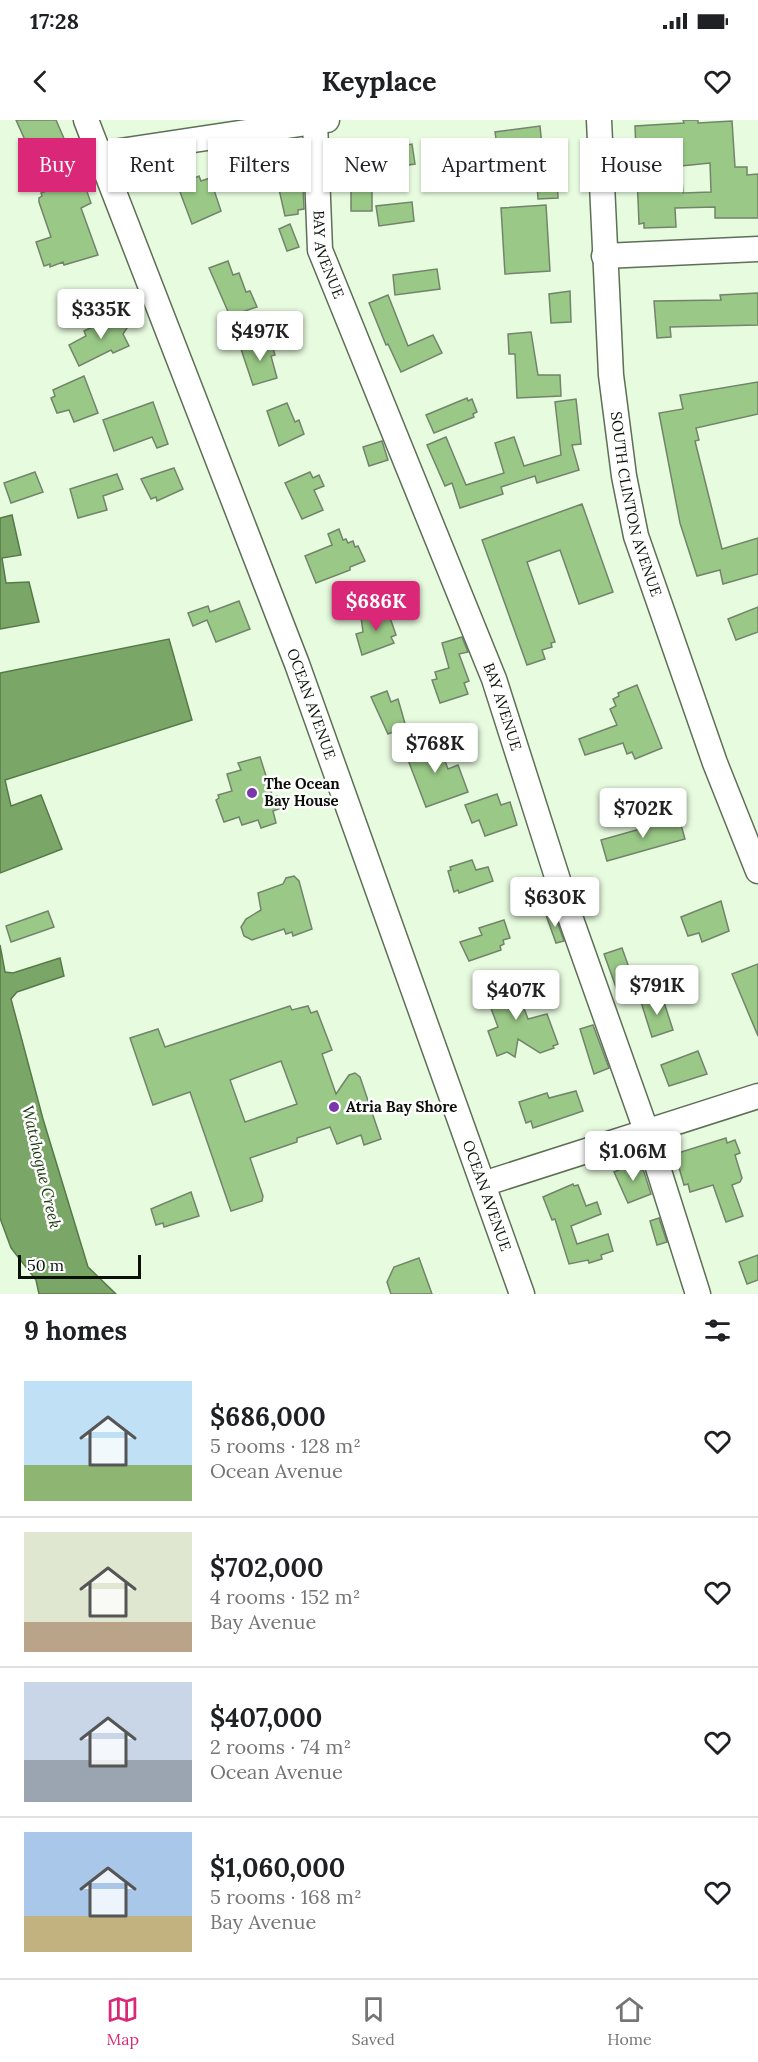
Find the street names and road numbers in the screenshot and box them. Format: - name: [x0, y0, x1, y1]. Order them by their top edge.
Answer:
- street label: BAY AVENUE: [309, 210, 349, 301]
- street label: SOUTH CLINTON AVENUE: [607, 410, 666, 599]
- street label: OCEAN AVENUE: [283, 646, 340, 762]
- street label: BAY AVENUE: [479, 660, 526, 753]
- street label: OCEAN AVENUE: [459, 1137, 516, 1254]

